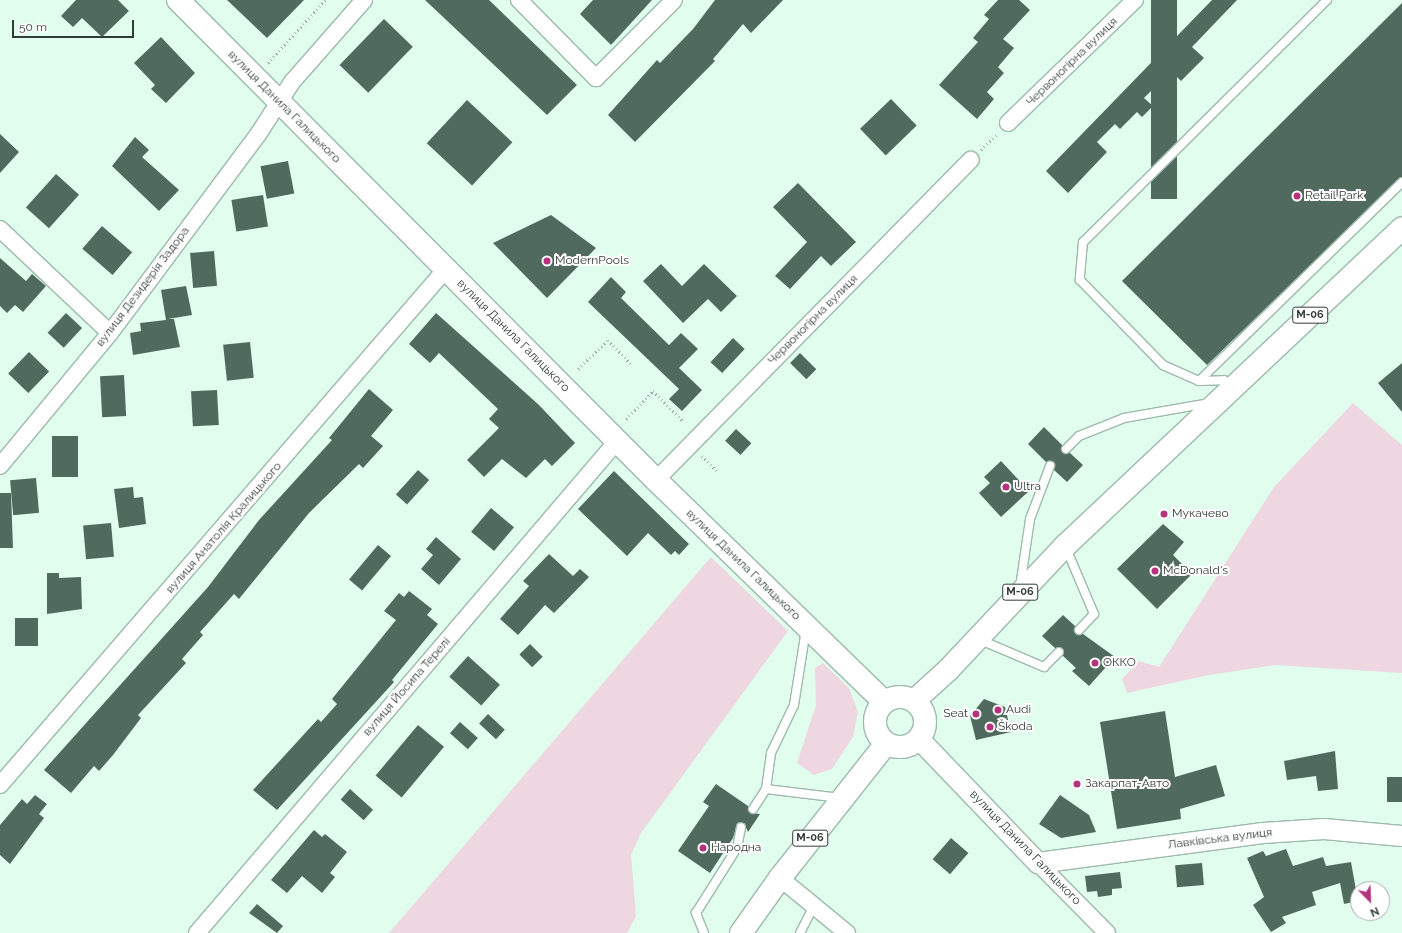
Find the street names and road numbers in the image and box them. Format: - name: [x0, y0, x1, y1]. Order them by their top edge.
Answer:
- street label: Червоногірна вулиця: [1023, 15, 1121, 109]
- street label: вулиця Данила Галицького: [225, 48, 343, 166]
- street label: вулиця Дезидерія Задора: [93, 224, 193, 350]
- street label: Червоногірна вулиця: [765, 272, 861, 368]
- street label: вулиця Данила Галицького: [454, 277, 572, 395]
- road number: М-06: [1292, 306, 1328, 324]
- street label: вулиця Анатолія Кралицького: [163, 459, 285, 597]
- street label: вулиця Данила Галицького: [683, 506, 803, 624]
- road number: М-06: [1002, 583, 1038, 601]
- street label: вулиця Йосипа Терелі: [360, 635, 454, 739]
- street label: вулиця Данила Галицького: [966, 788, 1084, 908]
- street label: Лавківська вулиця: [1167, 825, 1273, 853]
- road number: М-06: [792, 829, 828, 847]

